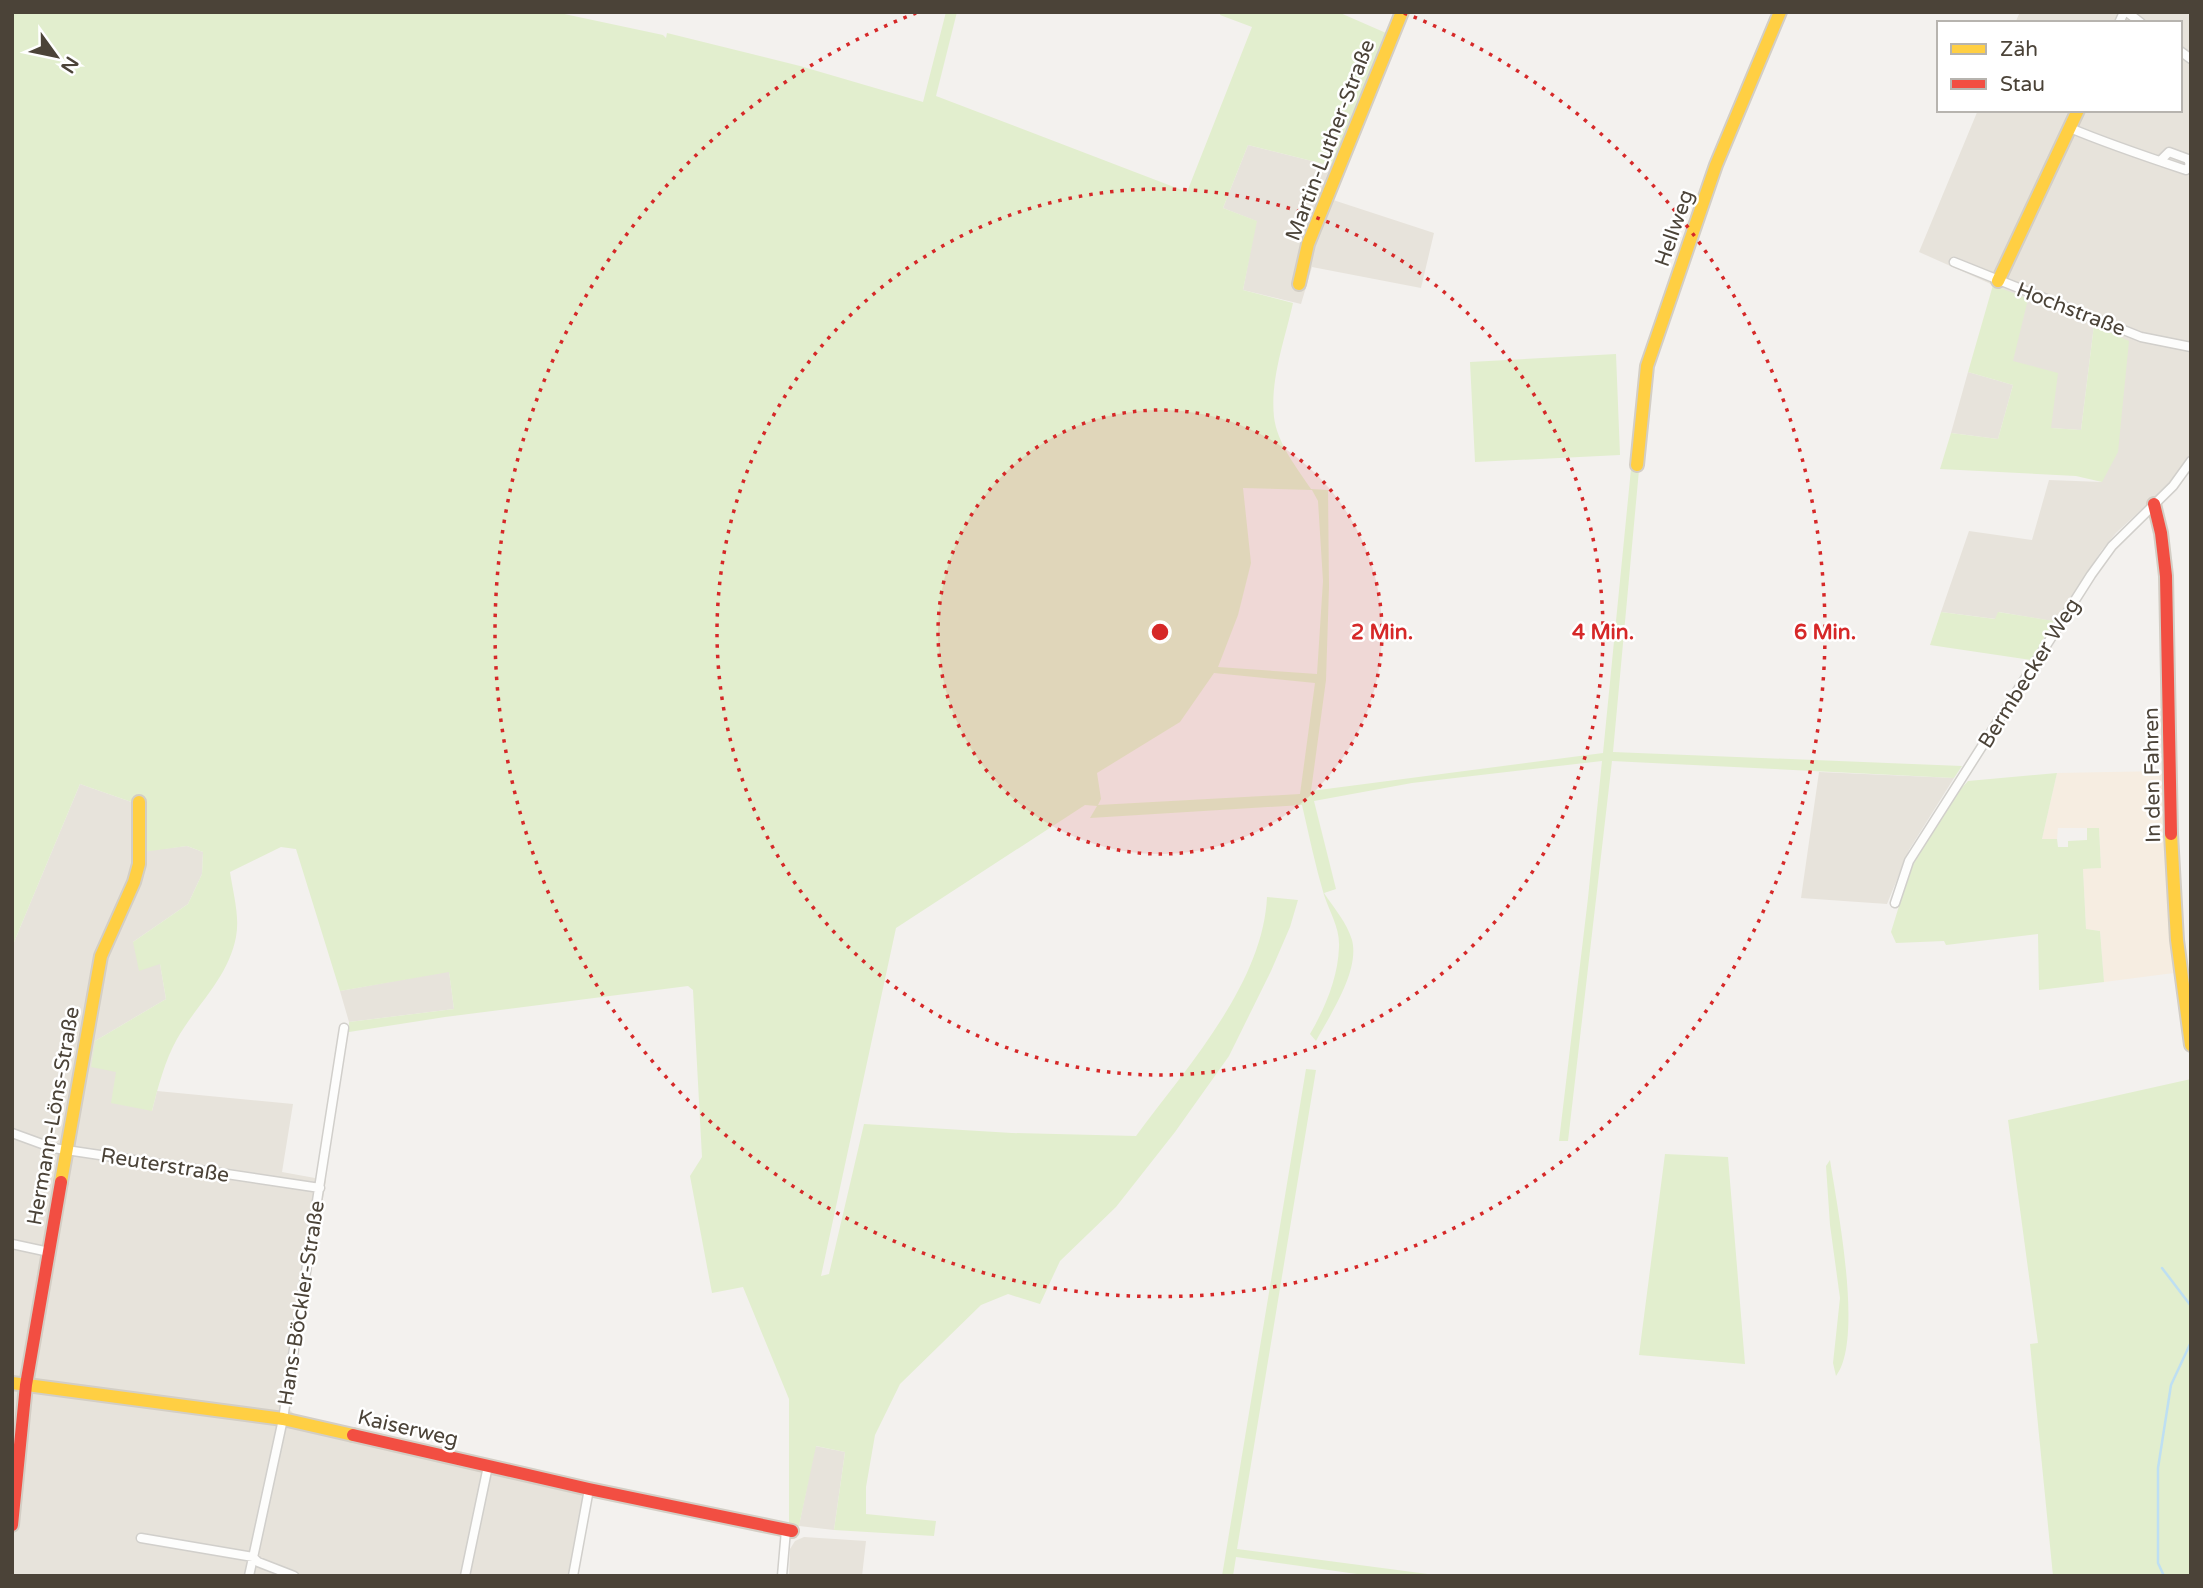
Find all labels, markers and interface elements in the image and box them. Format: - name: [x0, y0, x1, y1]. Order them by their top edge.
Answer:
- north arrow: [21, 21, 91, 91]
- legend: [1937, 21, 2182, 112]
- street label: Martin-Luther-Straße: [1281, 36, 1380, 244]
- text: Zäh: [2000, 37, 2038, 62]
- text: N: [56, 52, 83, 77]
- text: Stau: [2000, 72, 2045, 97]
- street label: Hellweg: [1650, 186, 1699, 270]
- street label: Hochstraße: [2013, 277, 2129, 342]
- street label: Bermbecker Weg: [1973, 594, 2086, 753]
- centre of rings: [1148, 620, 1172, 644]
- text: 2 Min.: [1351, 620, 1413, 645]
- text: 4 Min.: [1572, 620, 1634, 645]
- text: 6 Min.: [1794, 620, 1856, 645]
- street label: In den Fahren: [2139, 707, 2166, 843]
- street label: Hermann-Löns-Straße: [22, 1005, 85, 1227]
- street label: Reuterstraße: [99, 1143, 231, 1188]
- street label: Hans-Böckler-Straße: [273, 1199, 330, 1407]
- street label: Kaiserweg: [355, 1405, 461, 1452]

